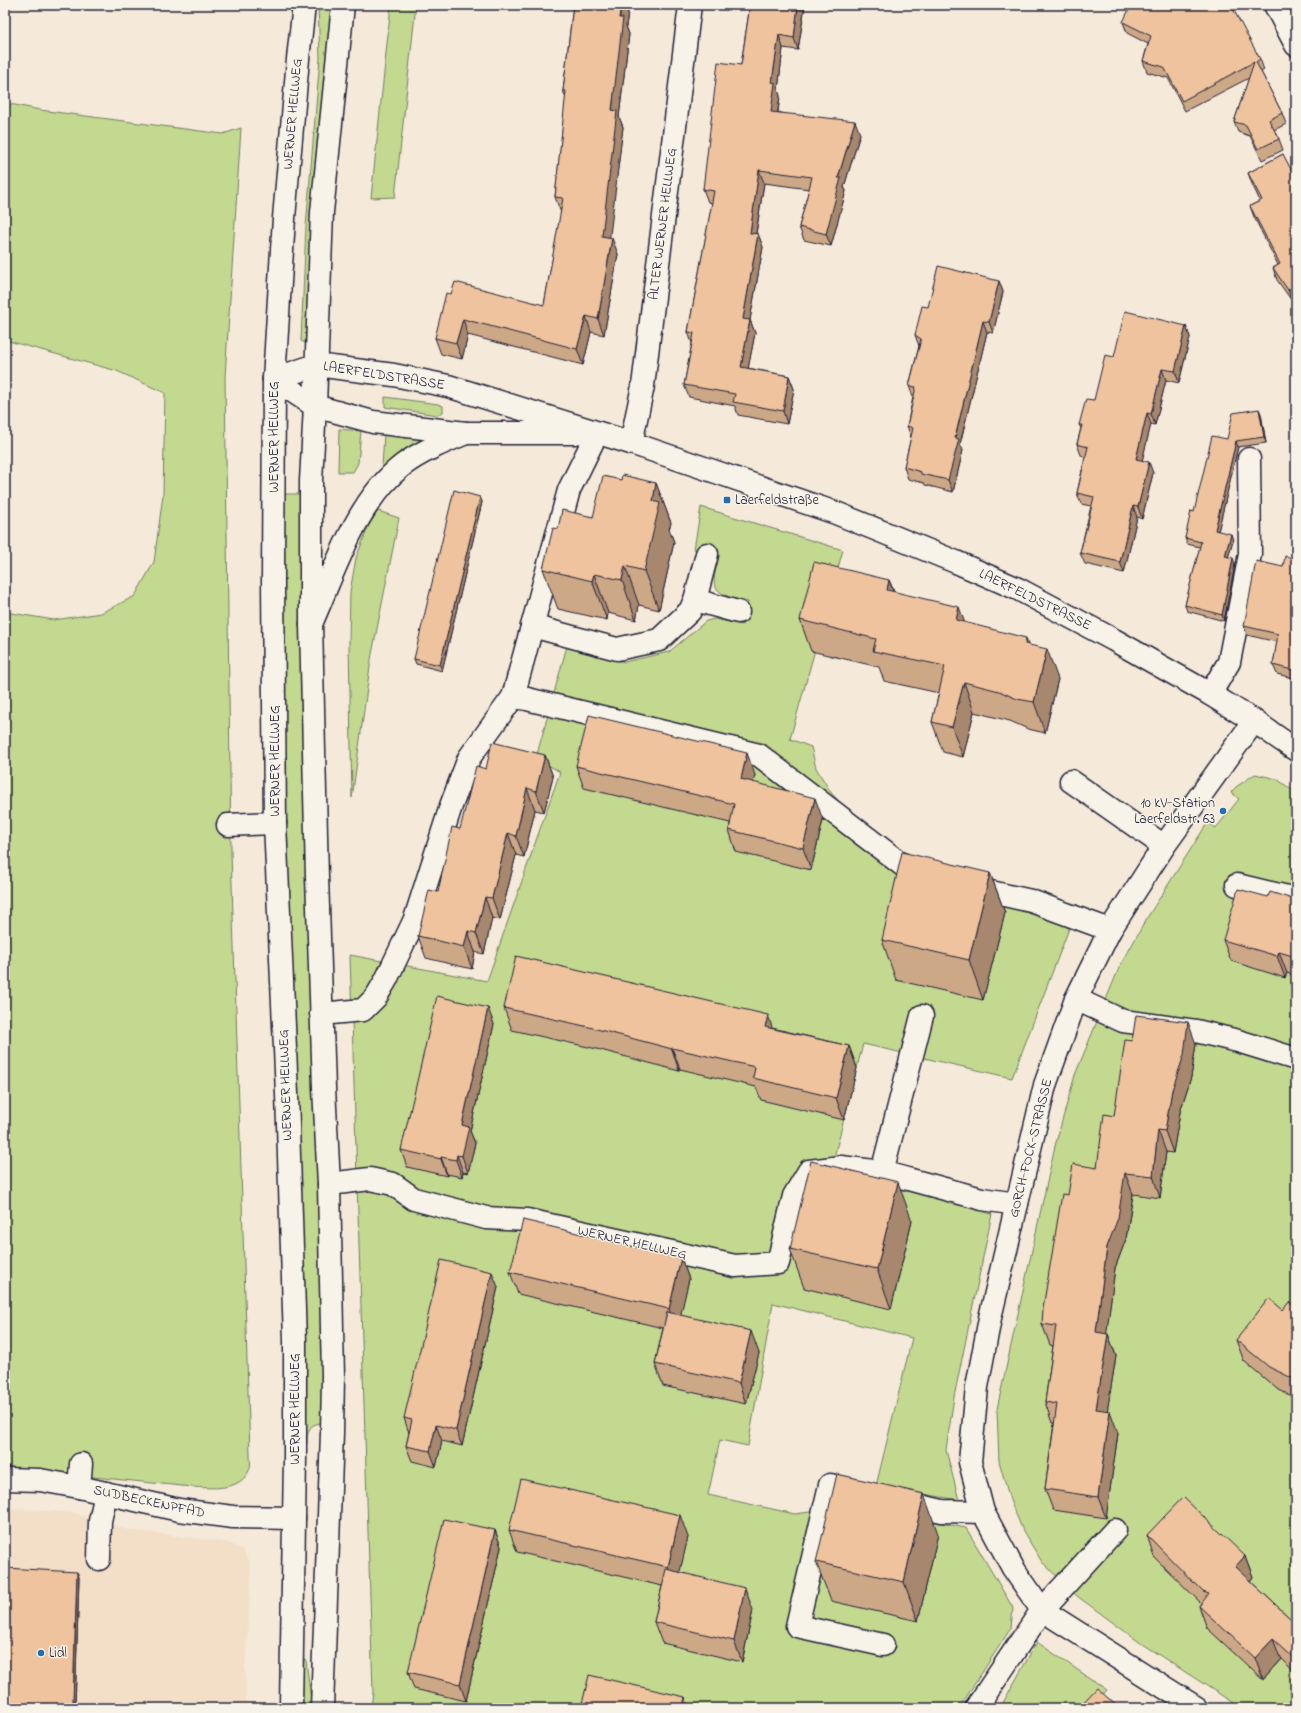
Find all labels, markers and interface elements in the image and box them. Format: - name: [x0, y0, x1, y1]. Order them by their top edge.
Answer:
- street label: WERNER HELLWEG: [278, 57, 308, 170]
- street label: ALTER WERNER HELLWEG: [643, 147, 683, 301]
- street label: LAERFELDSTRASSE: [322, 356, 446, 396]
- street label: WERNER HELLWEG: [264, 381, 285, 493]
- place label: Laerfeldstraße: [735, 490, 819, 511]
- marker: Laerfeldstraße: [722, 495, 732, 505]
- street label: LAERFELDSTRASSE: [975, 564, 1095, 636]
- street label: WERNER HELLWEG: [265, 705, 286, 817]
- place label: 10 kV-Station Laerfeldstr. 63: [1134, 793, 1215, 830]
- marker: 10 kV-Station Laerfeldstr. 63: [1218, 806, 1228, 816]
- street label: WERNER HELLWEG: [274, 1029, 298, 1141]
- street label: GORCH-FOCK-STRASSE: [1004, 1076, 1058, 1220]
- street label: WERNER HELLWEG: [575, 1220, 689, 1266]
- street label: WERNER HELLWEG: [285, 1353, 306, 1465]
- street label: SUDBECKENPFAD: [91, 1480, 207, 1524]
- place label: Lidl: [49, 1643, 67, 1664]
- marker: Lidl: [36, 1648, 46, 1658]

